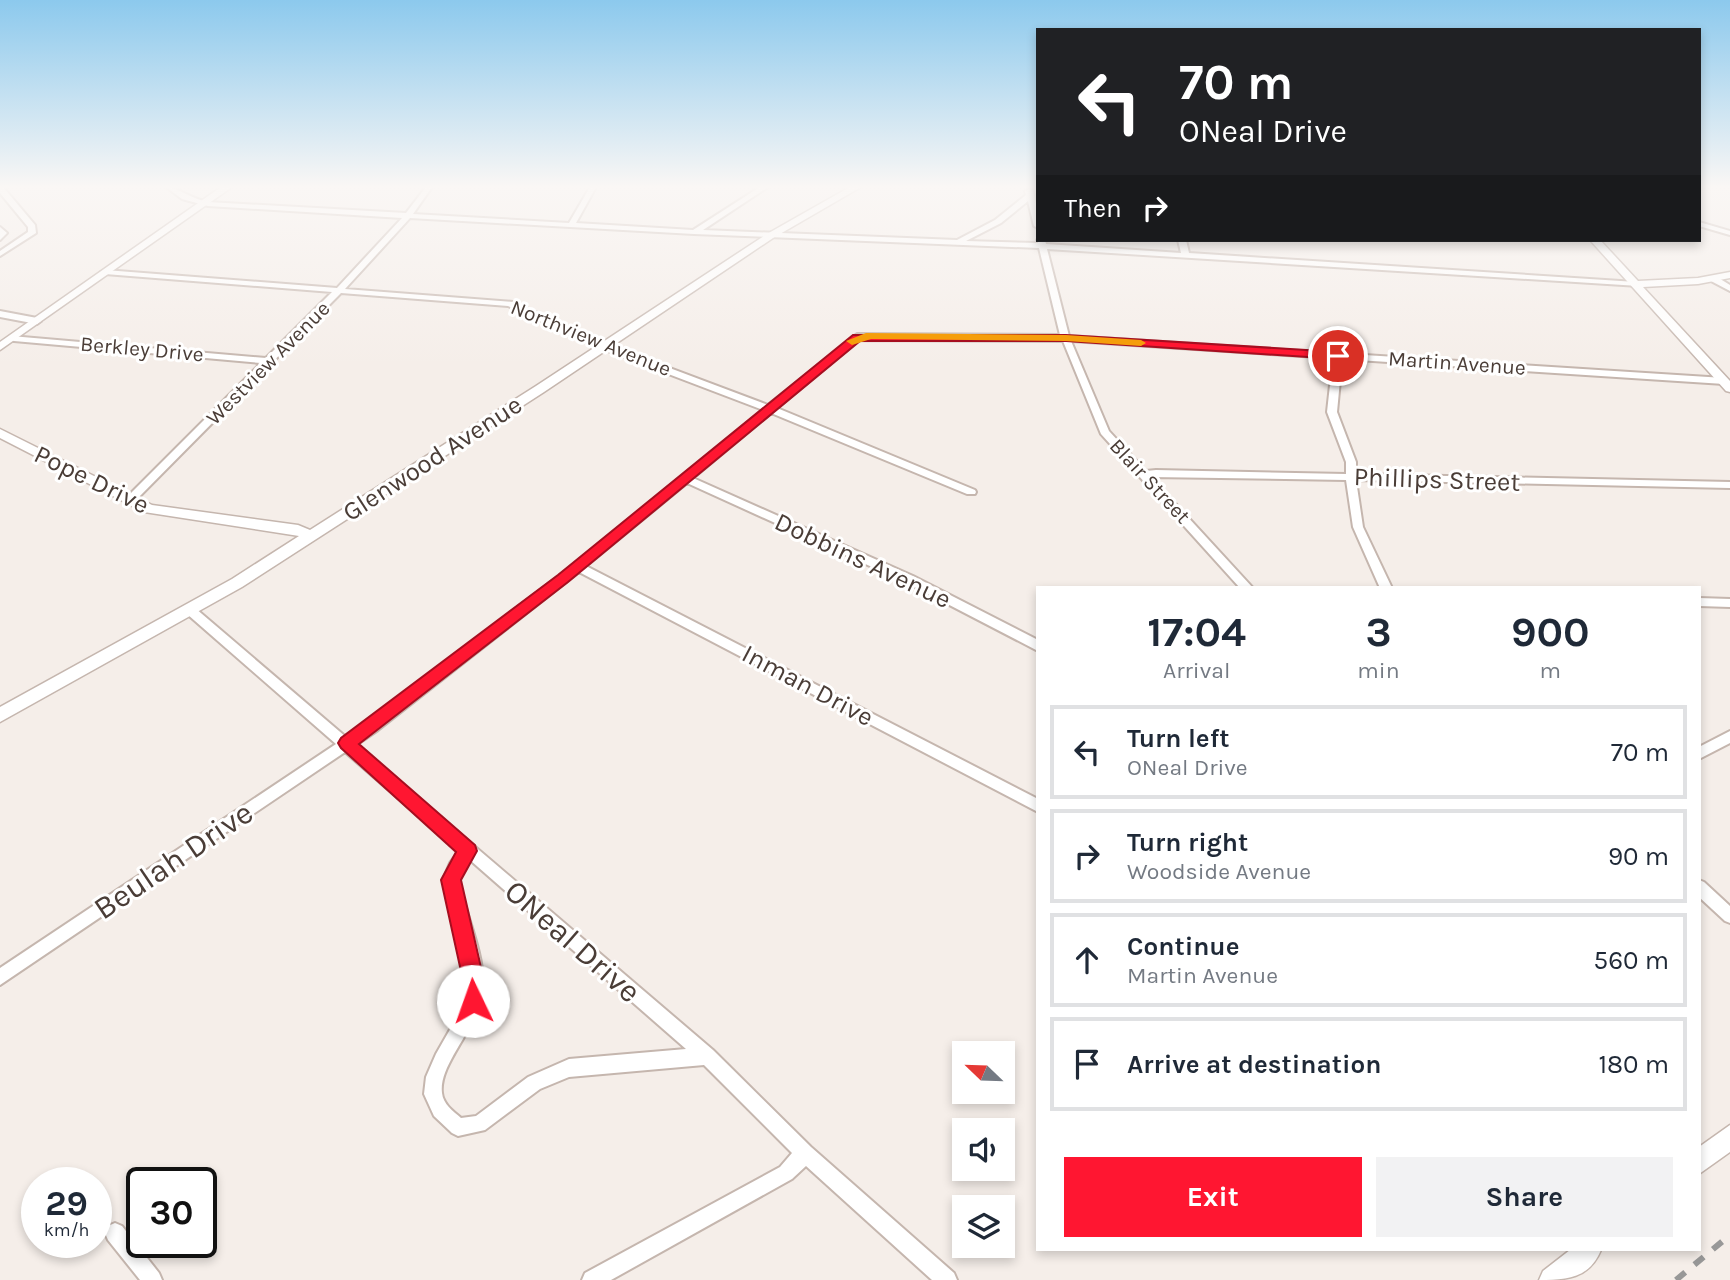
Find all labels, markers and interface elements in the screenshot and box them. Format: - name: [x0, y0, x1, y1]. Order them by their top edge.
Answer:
- text: 70 m: [1179, 54, 1293, 111]
- icon: left: [1064, 56, 1155, 147]
- text: ONeal Drive: [1179, 113, 1347, 150]
- icon: right: [1136, 189, 1174, 227]
- text: Then: [1064, 193, 1122, 224]
- street label: Northview Avenue: [507, 295, 675, 381]
- street label: Westview Avenue: [201, 296, 335, 430]
- pin: [1308, 326, 1368, 386]
- street label: Berkley Drive: [79, 332, 205, 366]
- icon: arrive: [1319, 337, 1357, 375]
- street label: Martin Avenue: [1387, 346, 1527, 380]
- street label: Glenwood Avenue: [337, 389, 528, 528]
- street label: Blair Street: [1105, 434, 1195, 528]
- street label: Pope Drive: [29, 438, 154, 521]
- street label: Phillips Street: [1353, 461, 1521, 498]
- street label: Dobbins Avenue: [770, 506, 956, 615]
- text: 17:04: [1147, 607, 1246, 657]
- text: 3: [1365, 607, 1392, 657]
- text: 900: [1511, 607, 1590, 657]
- street label: Inman Drive: [737, 638, 879, 733]
- text: Arrival: [1163, 657, 1230, 684]
- text: min: [1357, 657, 1400, 684]
- text: m: [1540, 657, 1561, 684]
- text: Turn left: [1127, 723, 1229, 754]
- icon: left: [1068, 733, 1106, 771]
- text: 70 m: [1611, 737, 1669, 768]
- text: ONeal Drive: [1127, 754, 1248, 781]
- street label: Beulah Drive: [87, 794, 260, 927]
- text: Turn right: [1127, 827, 1248, 858]
- icon: right: [1068, 837, 1106, 875]
- text: 90 m: [1608, 841, 1669, 872]
- text: Woodside Avenue: [1127, 858, 1311, 885]
- street label: ONeal Drive: [497, 872, 648, 1010]
- text: Continue: [1127, 931, 1239, 962]
- icon: ahead: [1068, 941, 1106, 979]
- text: 560 m: [1594, 945, 1669, 976]
- text: Martin Avenue: [1127, 962, 1278, 989]
- position arrow: [436, 964, 510, 1038]
- north arrow: [952, 1041, 1015, 1104]
- map controls: [952, 1041, 1015, 1258]
- icon: arrive: [1068, 1045, 1106, 1083]
- text: Arrive at destination: [1127, 1049, 1381, 1080]
- text: 180 m: [1599, 1049, 1669, 1080]
- button: sound: [952, 1118, 1015, 1181]
- button: Exit: [1064, 1157, 1362, 1237]
- button: Share: [1376, 1157, 1673, 1237]
- speed limit sign: 30: [126, 1167, 217, 1258]
- text: 29: [45, 1183, 88, 1224]
- button: layers: [952, 1195, 1015, 1258]
- text: km/h: [44, 1219, 89, 1241]

